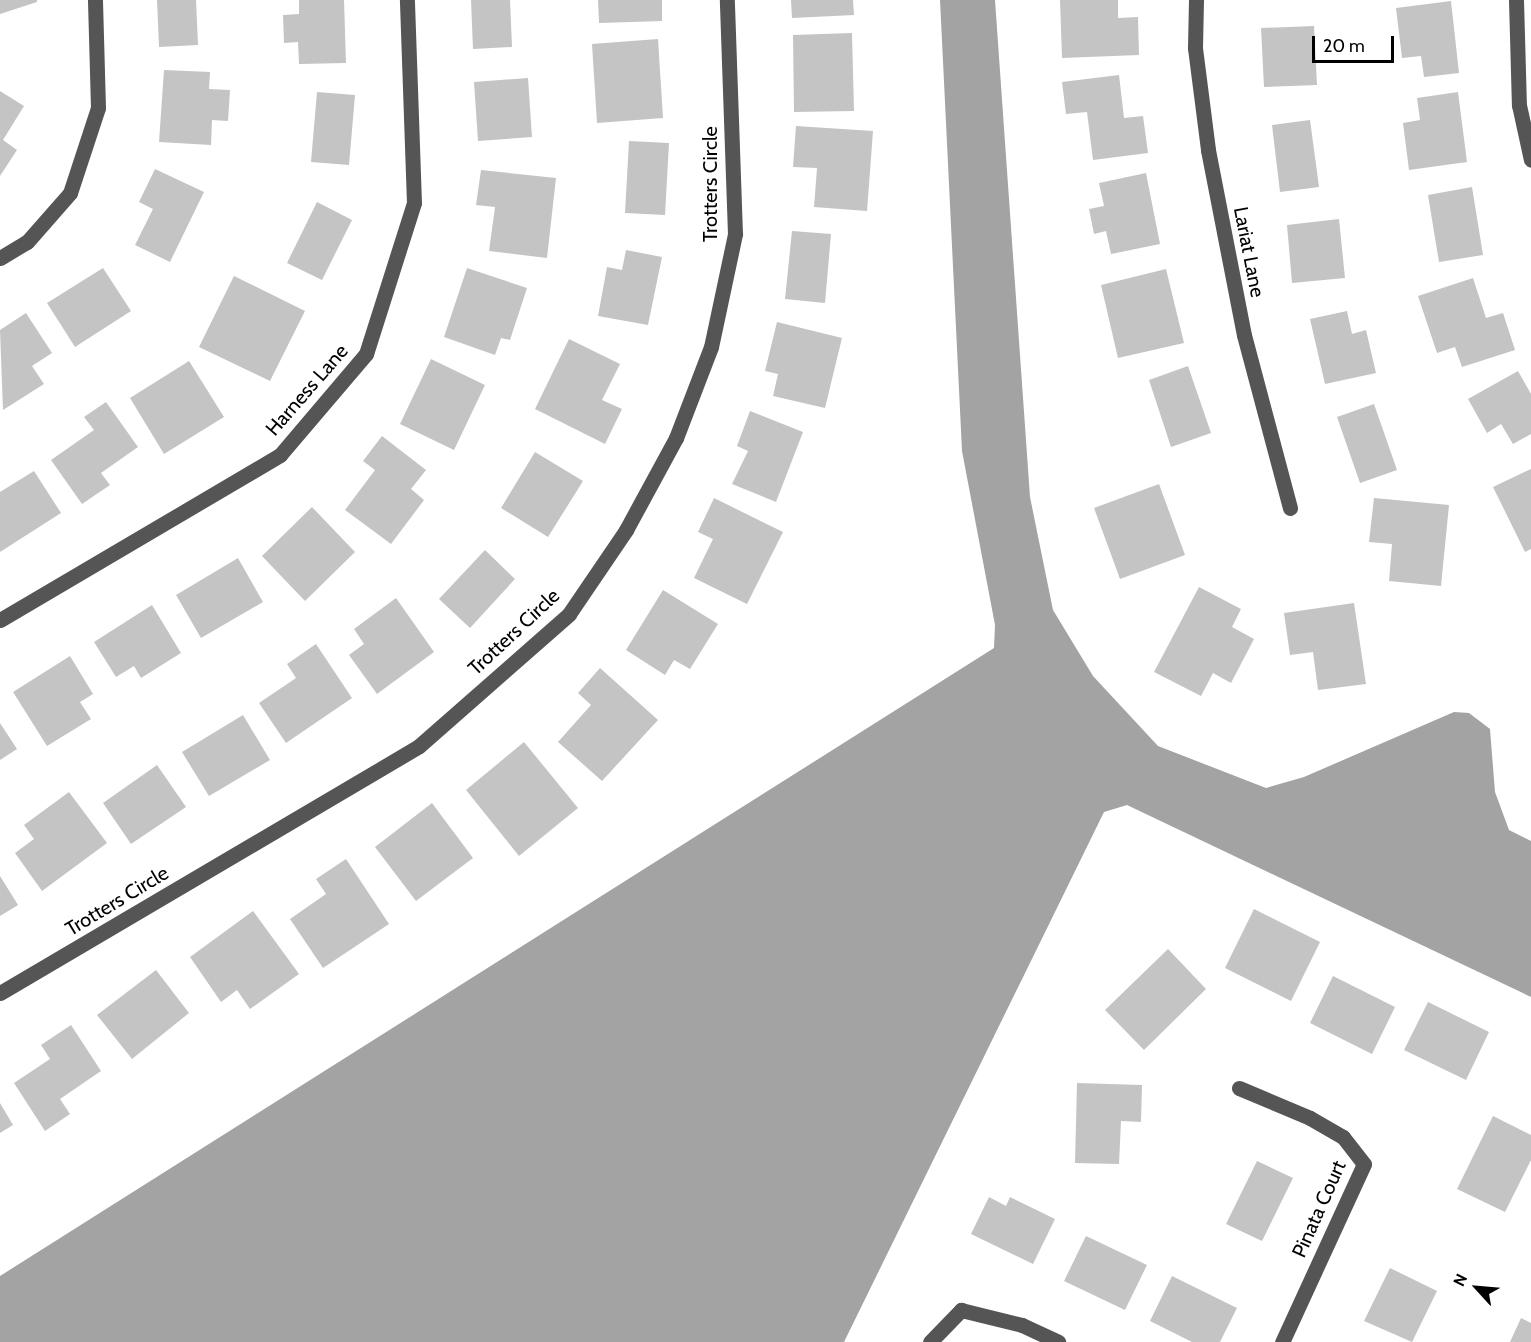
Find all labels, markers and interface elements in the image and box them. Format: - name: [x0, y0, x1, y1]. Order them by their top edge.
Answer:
- scale bar: [1315, 24, 1398, 62]
- text: 20 m: [1323, 35, 1365, 57]
- street label: Trotters Circle: [698, 126, 722, 242]
- street label: Lariat Lane: [1228, 205, 1270, 299]
- street label: Harness Lane: [261, 339, 353, 441]
- street label: Trotters Circle: [463, 584, 565, 680]
- street label: Trotters Circle: [61, 861, 173, 941]
- street label: Pinata Court: [1287, 1157, 1351, 1261]
- north arrow: [1447, 1258, 1507, 1318]
- text: N: [1449, 1271, 1471, 1289]

